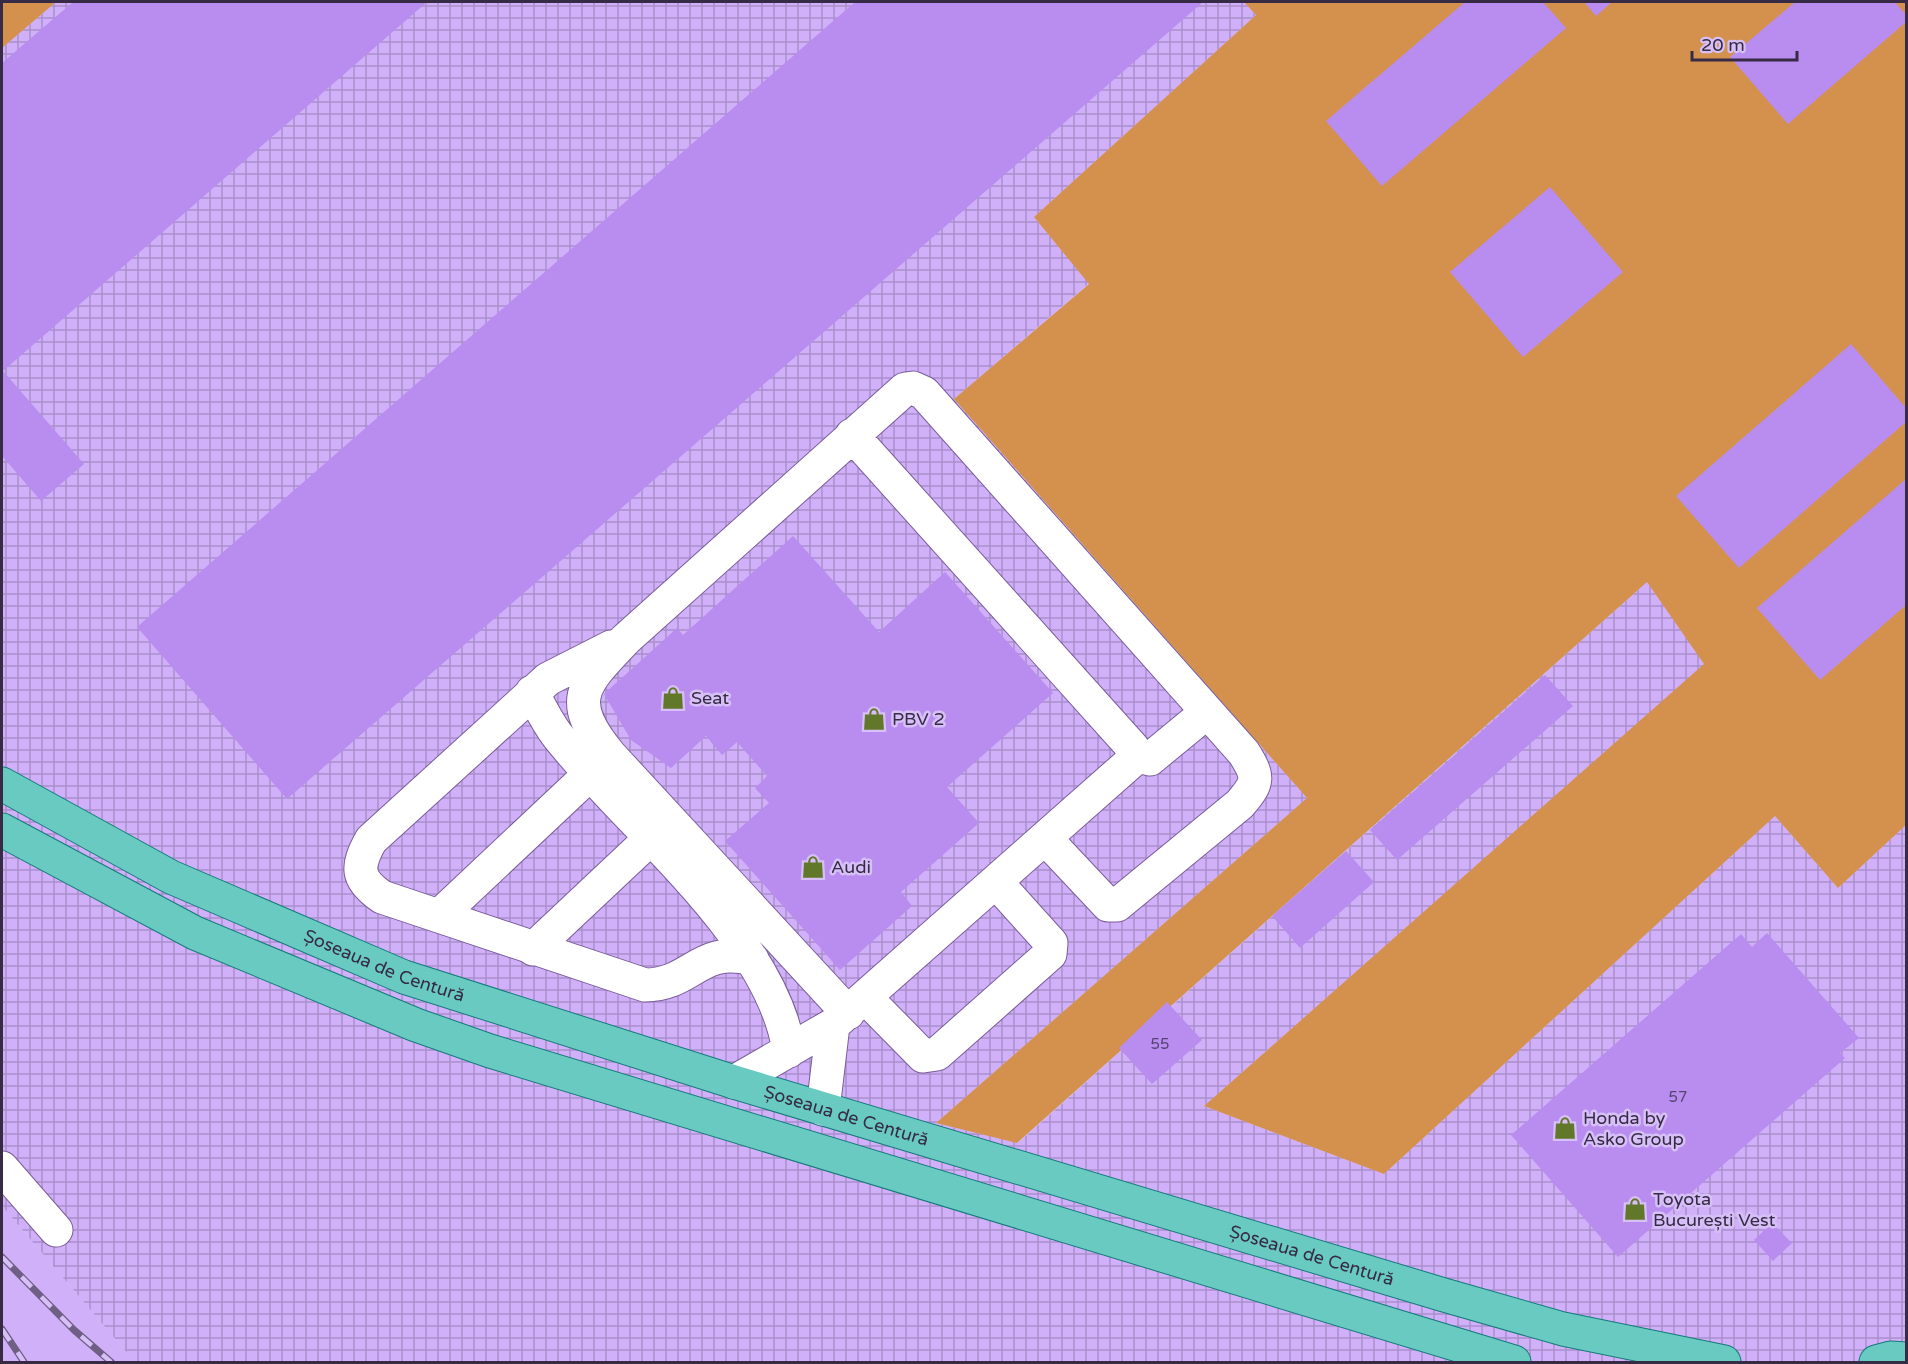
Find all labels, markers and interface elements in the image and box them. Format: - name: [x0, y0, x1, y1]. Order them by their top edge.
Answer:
- scale bar: [1692, 24, 1797, 62]
- text: 20 m: [1701, 34, 1745, 56]
- shop icon: Seat: [660, 685, 686, 711]
- place label: Seat: [691, 687, 729, 709]
- shop icon: PBV 2: [861, 706, 887, 732]
- place label: PBV 2: [892, 708, 945, 730]
- shop icon: Audi: [800, 854, 826, 880]
- place label: Audi: [831, 856, 871, 878]
- street label: Șoseaua de Centură: [300, 924, 467, 1007]
- house number: 55: [1151, 1035, 1169, 1053]
- street label: Șoseaua de Centură: [761, 1081, 931, 1151]
- house number: 57: [1669, 1088, 1687, 1106]
- place label: Honda by Asko Group: [1583, 1107, 1684, 1150]
- shop icon: Honda by Asko Group: [1552, 1115, 1578, 1141]
- place label: Toyota București Vest: [1653, 1188, 1776, 1231]
- shop icon: Toyota București Vest: [1622, 1196, 1648, 1222]
- street label: Șoseaua de Centură: [1227, 1220, 1397, 1290]

